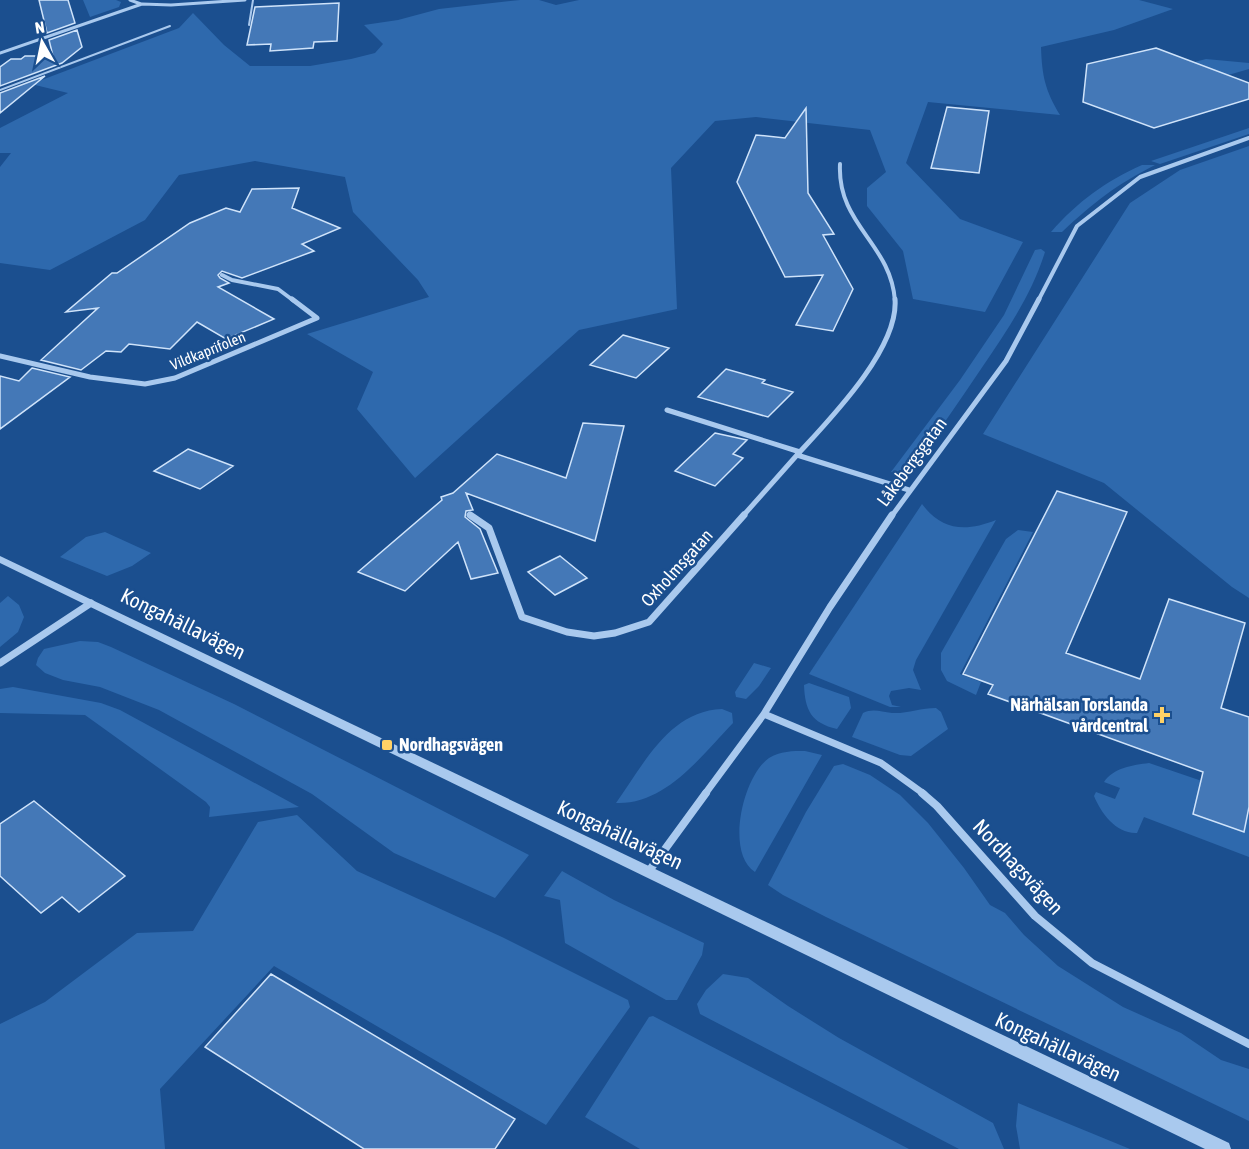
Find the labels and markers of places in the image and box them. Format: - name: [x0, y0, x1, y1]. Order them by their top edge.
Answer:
- place label: Närhälsan Torslanda vårdcentral: [1010, 694, 1148, 736]
- marker: Närhälsan Torslanda vårdcentral: [1153, 706, 1171, 724]
- place label: Nordhagsvägen: [399, 734, 503, 755]
- marker: Nordhagsvägen: [380, 738, 394, 752]

